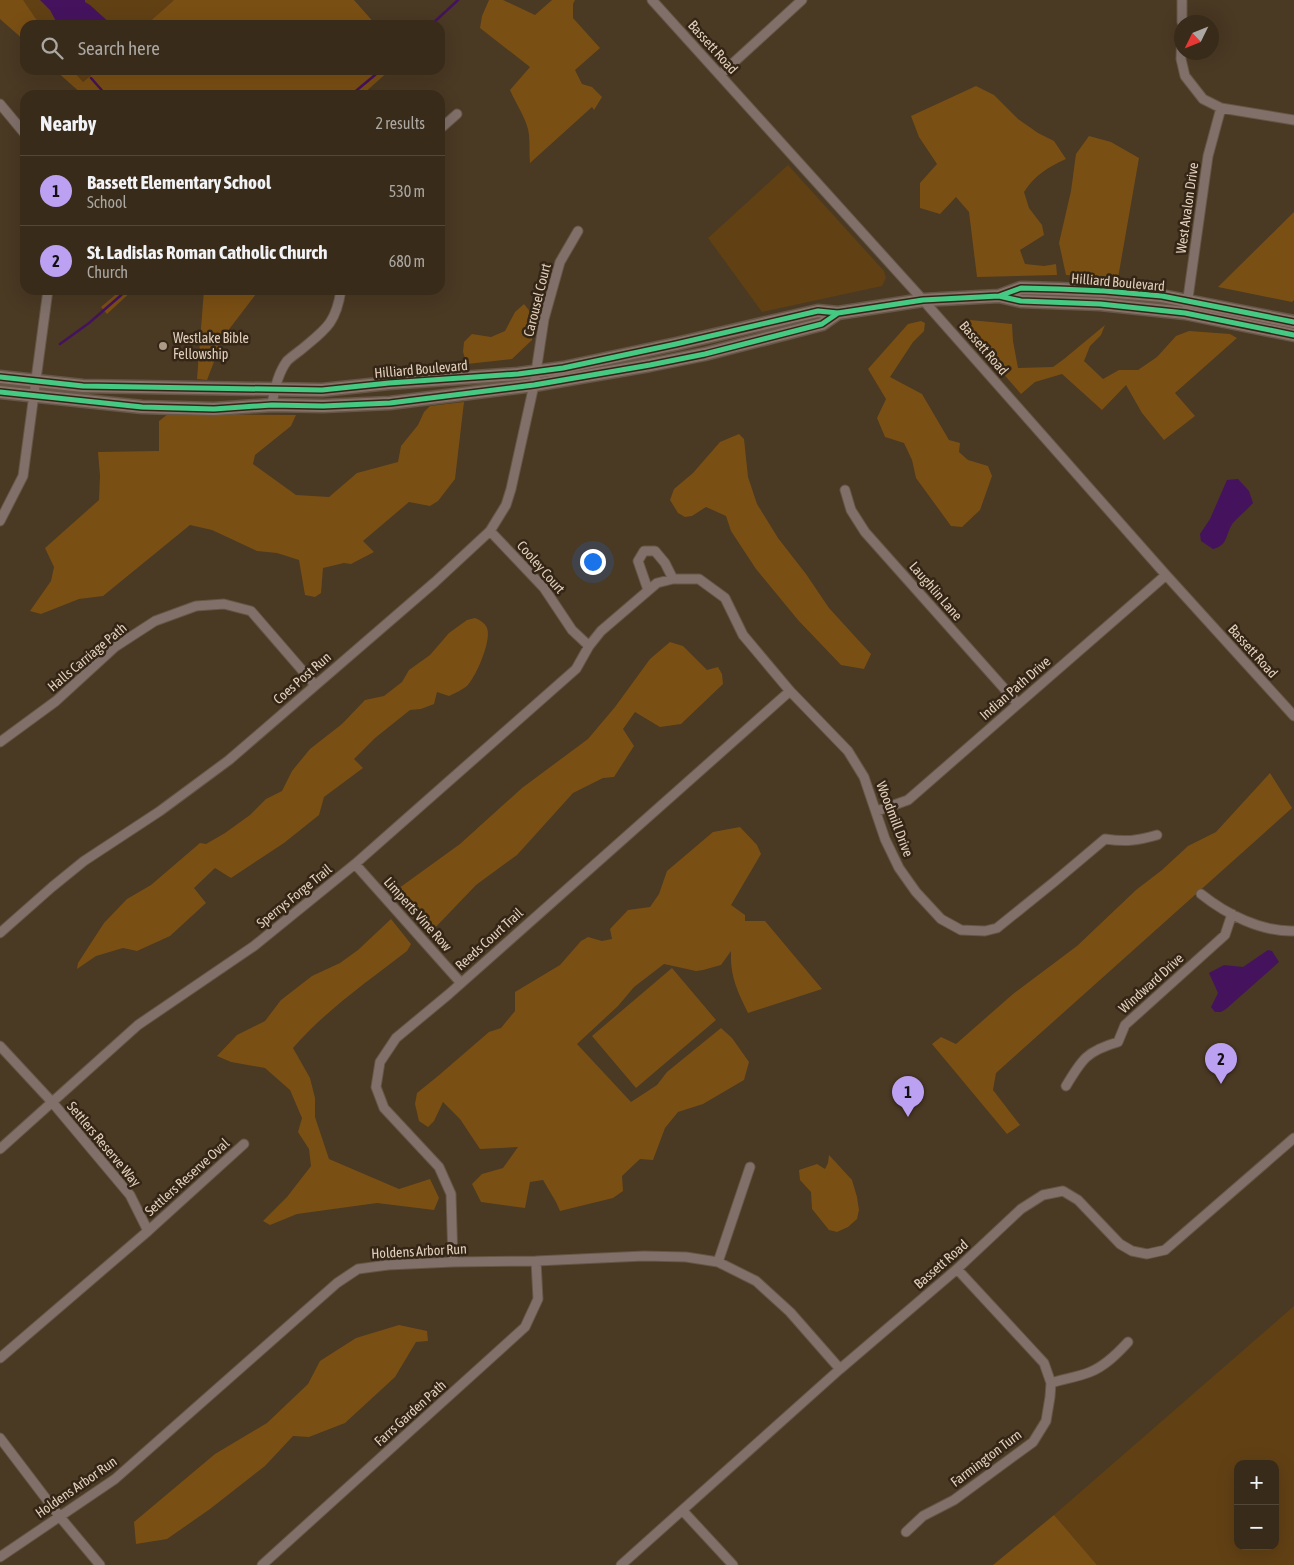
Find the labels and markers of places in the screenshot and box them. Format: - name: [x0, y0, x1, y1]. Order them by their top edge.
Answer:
- place label: Westlake Bible Fellowship: [173, 330, 249, 362]
- marker: Westlake Bible Fellowship: [157, 340, 169, 352]
- pin: 2: [1205, 1043, 1237, 1084]
- pin: 1: [892, 1076, 924, 1117]

